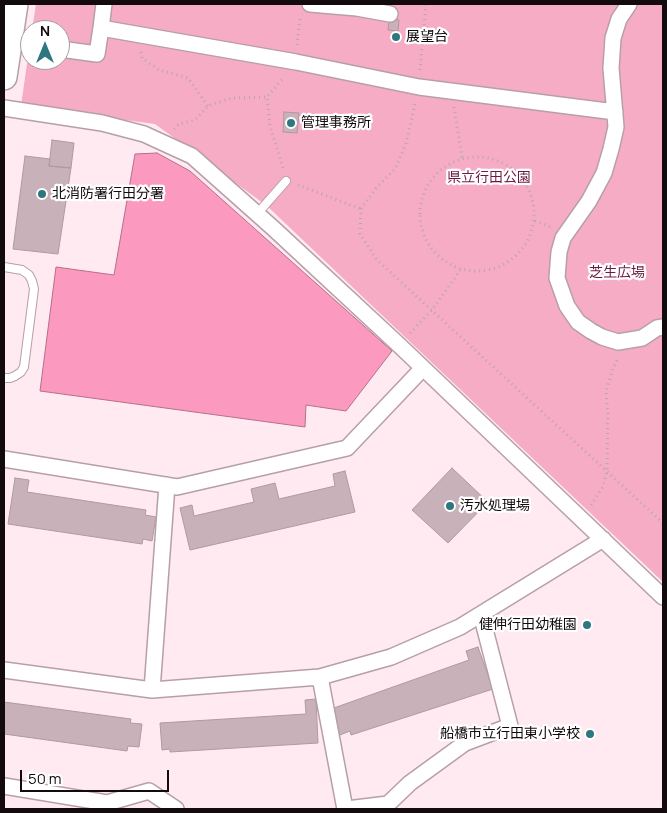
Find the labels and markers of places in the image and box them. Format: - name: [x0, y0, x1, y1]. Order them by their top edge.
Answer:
- place label: 展望台: [406, 29, 448, 45]
- marker: 展望台: [390, 31, 402, 43]
- place label: 管理事務所: [301, 115, 371, 131]
- marker: 管理事務所: [285, 117, 297, 129]
- place label: 北消防署行田分署: [52, 186, 164, 202]
- marker: 北消防署行田分署: [36, 188, 48, 200]
- place label: 汚水処理場: [460, 498, 530, 514]
- marker: 汚水処理場: [444, 500, 456, 512]
- place label: 健伸行田幼稚園: [479, 617, 577, 633]
- marker: 健伸行田幼稚園: [581, 619, 593, 631]
- place label: 船橋市立行田東小学校: [440, 726, 580, 742]
- marker: 船橋市立行田東小学校: [584, 728, 596, 740]

